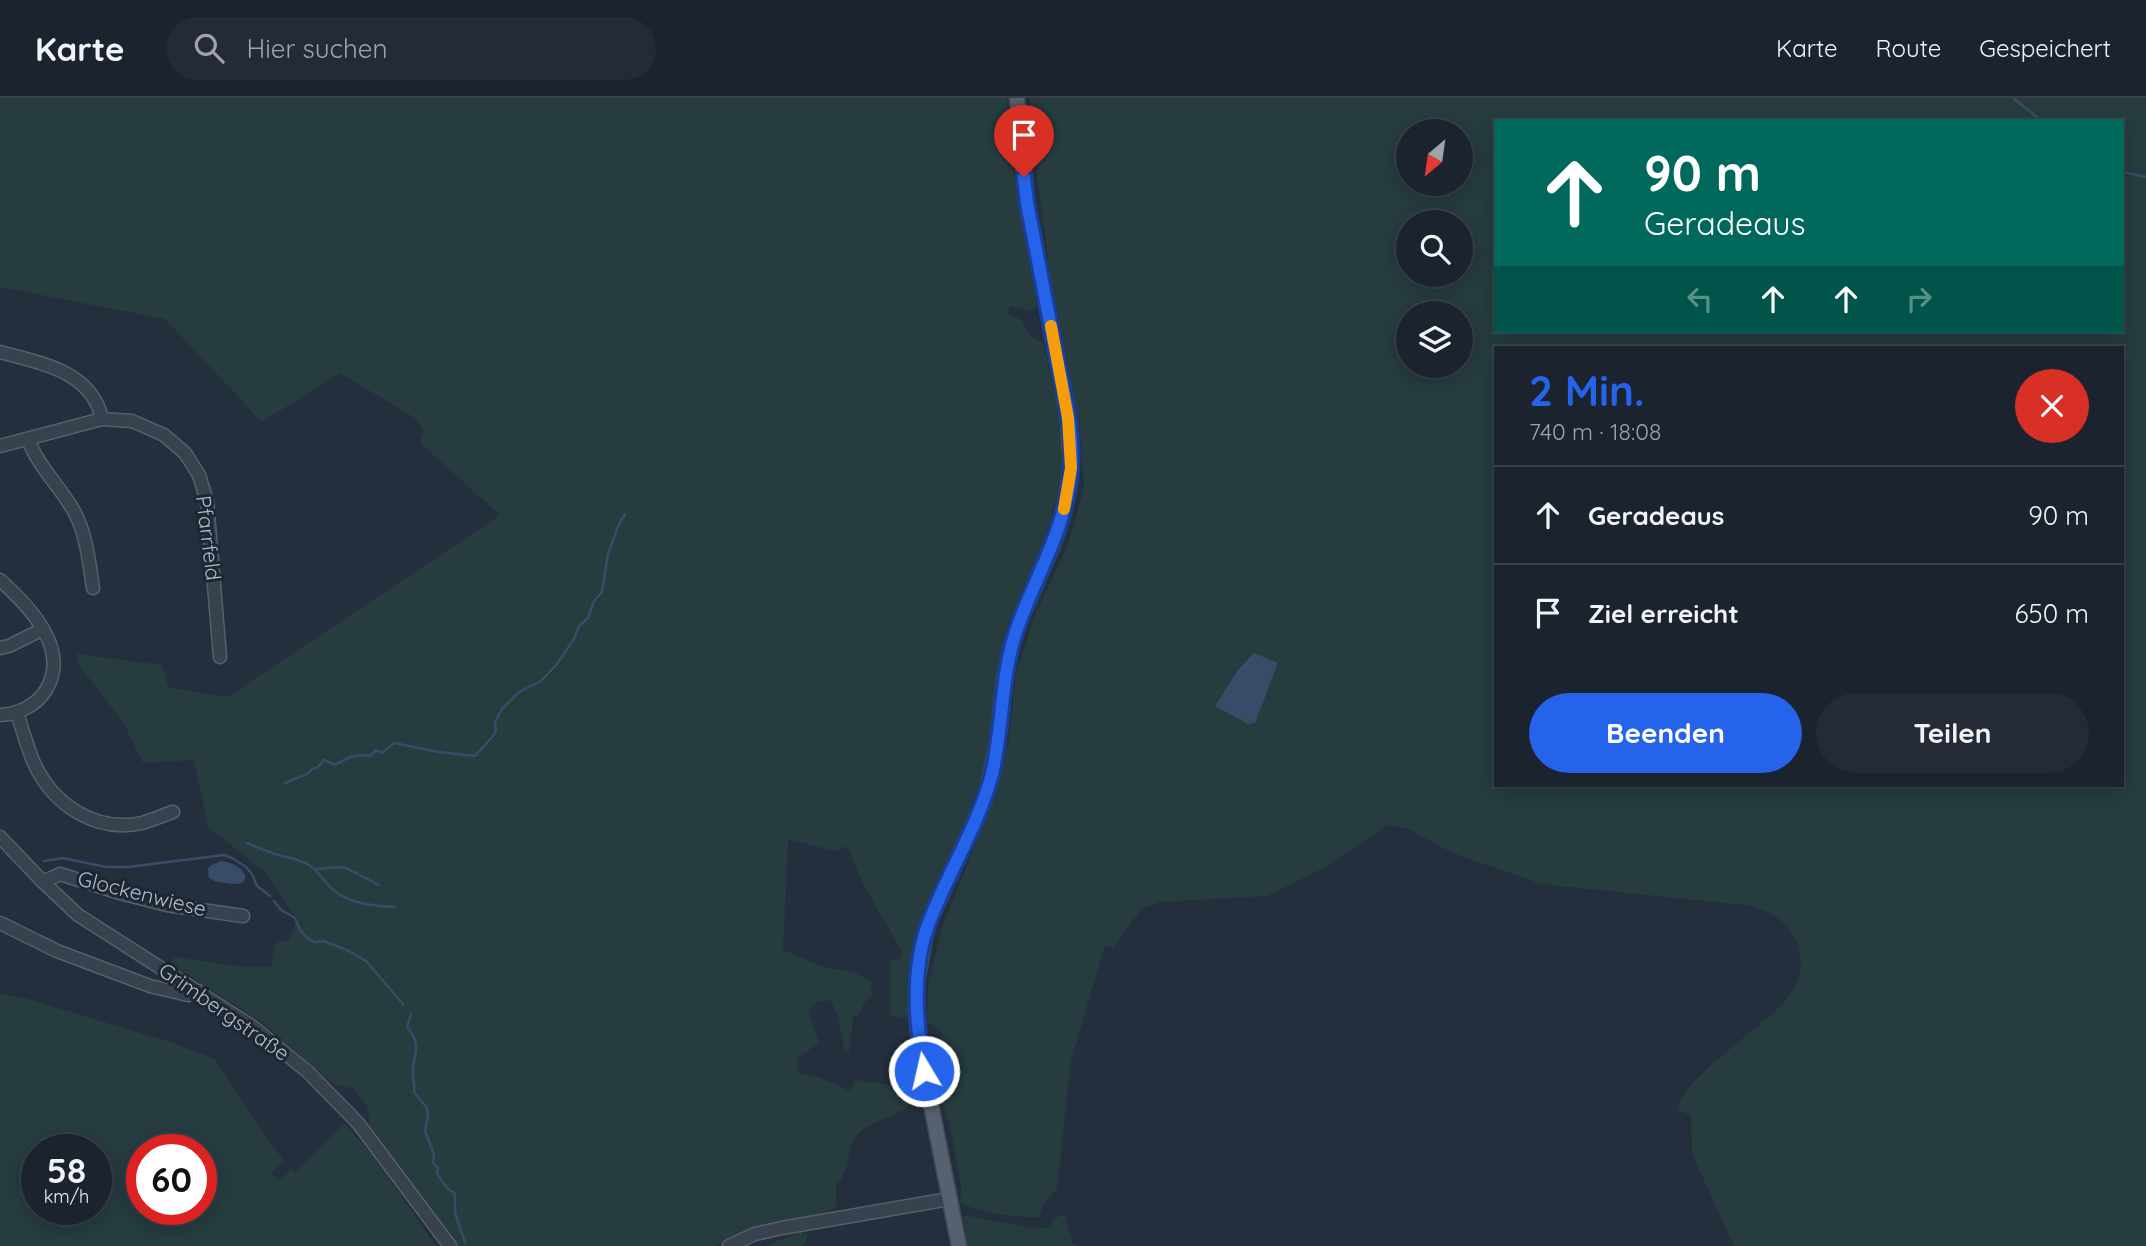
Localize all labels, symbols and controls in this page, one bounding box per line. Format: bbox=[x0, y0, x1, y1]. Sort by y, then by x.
search box bbox=[166, 17, 656, 80]
text: Karte bbox=[35, 28, 124, 69]
icon: search bbox=[190, 29, 228, 67]
text: Hier suchen bbox=[246, 32, 388, 65]
text: Karte bbox=[1776, 33, 1838, 63]
text: Route bbox=[1876, 33, 1941, 63]
text: Gespeichert bbox=[1979, 33, 2111, 63]
pin bbox=[994, 105, 1054, 177]
icon: arrive bbox=[1005, 116, 1043, 154]
north arrow bbox=[1396, 119, 1474, 196]
map controls bbox=[1396, 119, 1473, 378]
text: 90 m bbox=[1644, 142, 1761, 203]
icon: ahead bbox=[1529, 147, 1620, 238]
text: Geradeaus bbox=[1644, 203, 1806, 243]
button: search bbox=[1396, 210, 1473, 287]
icon: left bbox=[1681, 280, 1719, 318]
icon: ahead bbox=[1754, 280, 1792, 318]
icon: ahead bbox=[1827, 280, 1865, 318]
icon: right bbox=[1900, 280, 1938, 318]
button: layers bbox=[1396, 301, 1473, 378]
text: 2 Min. bbox=[1529, 364, 1644, 417]
button: close bbox=[2015, 369, 2089, 443]
text: 740 m · 18:08 bbox=[1529, 417, 1661, 446]
street label: Pfarrfeld bbox=[191, 494, 227, 582]
icon: ahead bbox=[1529, 496, 1567, 534]
text: Geradeaus bbox=[1588, 499, 1724, 532]
text: 90 m bbox=[2028, 499, 2089, 532]
icon: arrive bbox=[1529, 594, 1567, 632]
text: Ziel erreicht bbox=[1588, 597, 1739, 630]
text: 650 m bbox=[2015, 597, 2089, 630]
button: Beenden bbox=[1529, 693, 1802, 773]
button: Teilen bbox=[1816, 693, 2089, 773]
street label: Glockenwiese bbox=[75, 865, 209, 922]
street label: Grimbergstraße bbox=[154, 956, 295, 1066]
position arrow bbox=[887, 1034, 961, 1108]
speed limit sign: 60 bbox=[126, 1134, 217, 1225]
text: 58 bbox=[47, 1148, 86, 1192]
text: km/h bbox=[44, 1185, 89, 1208]

